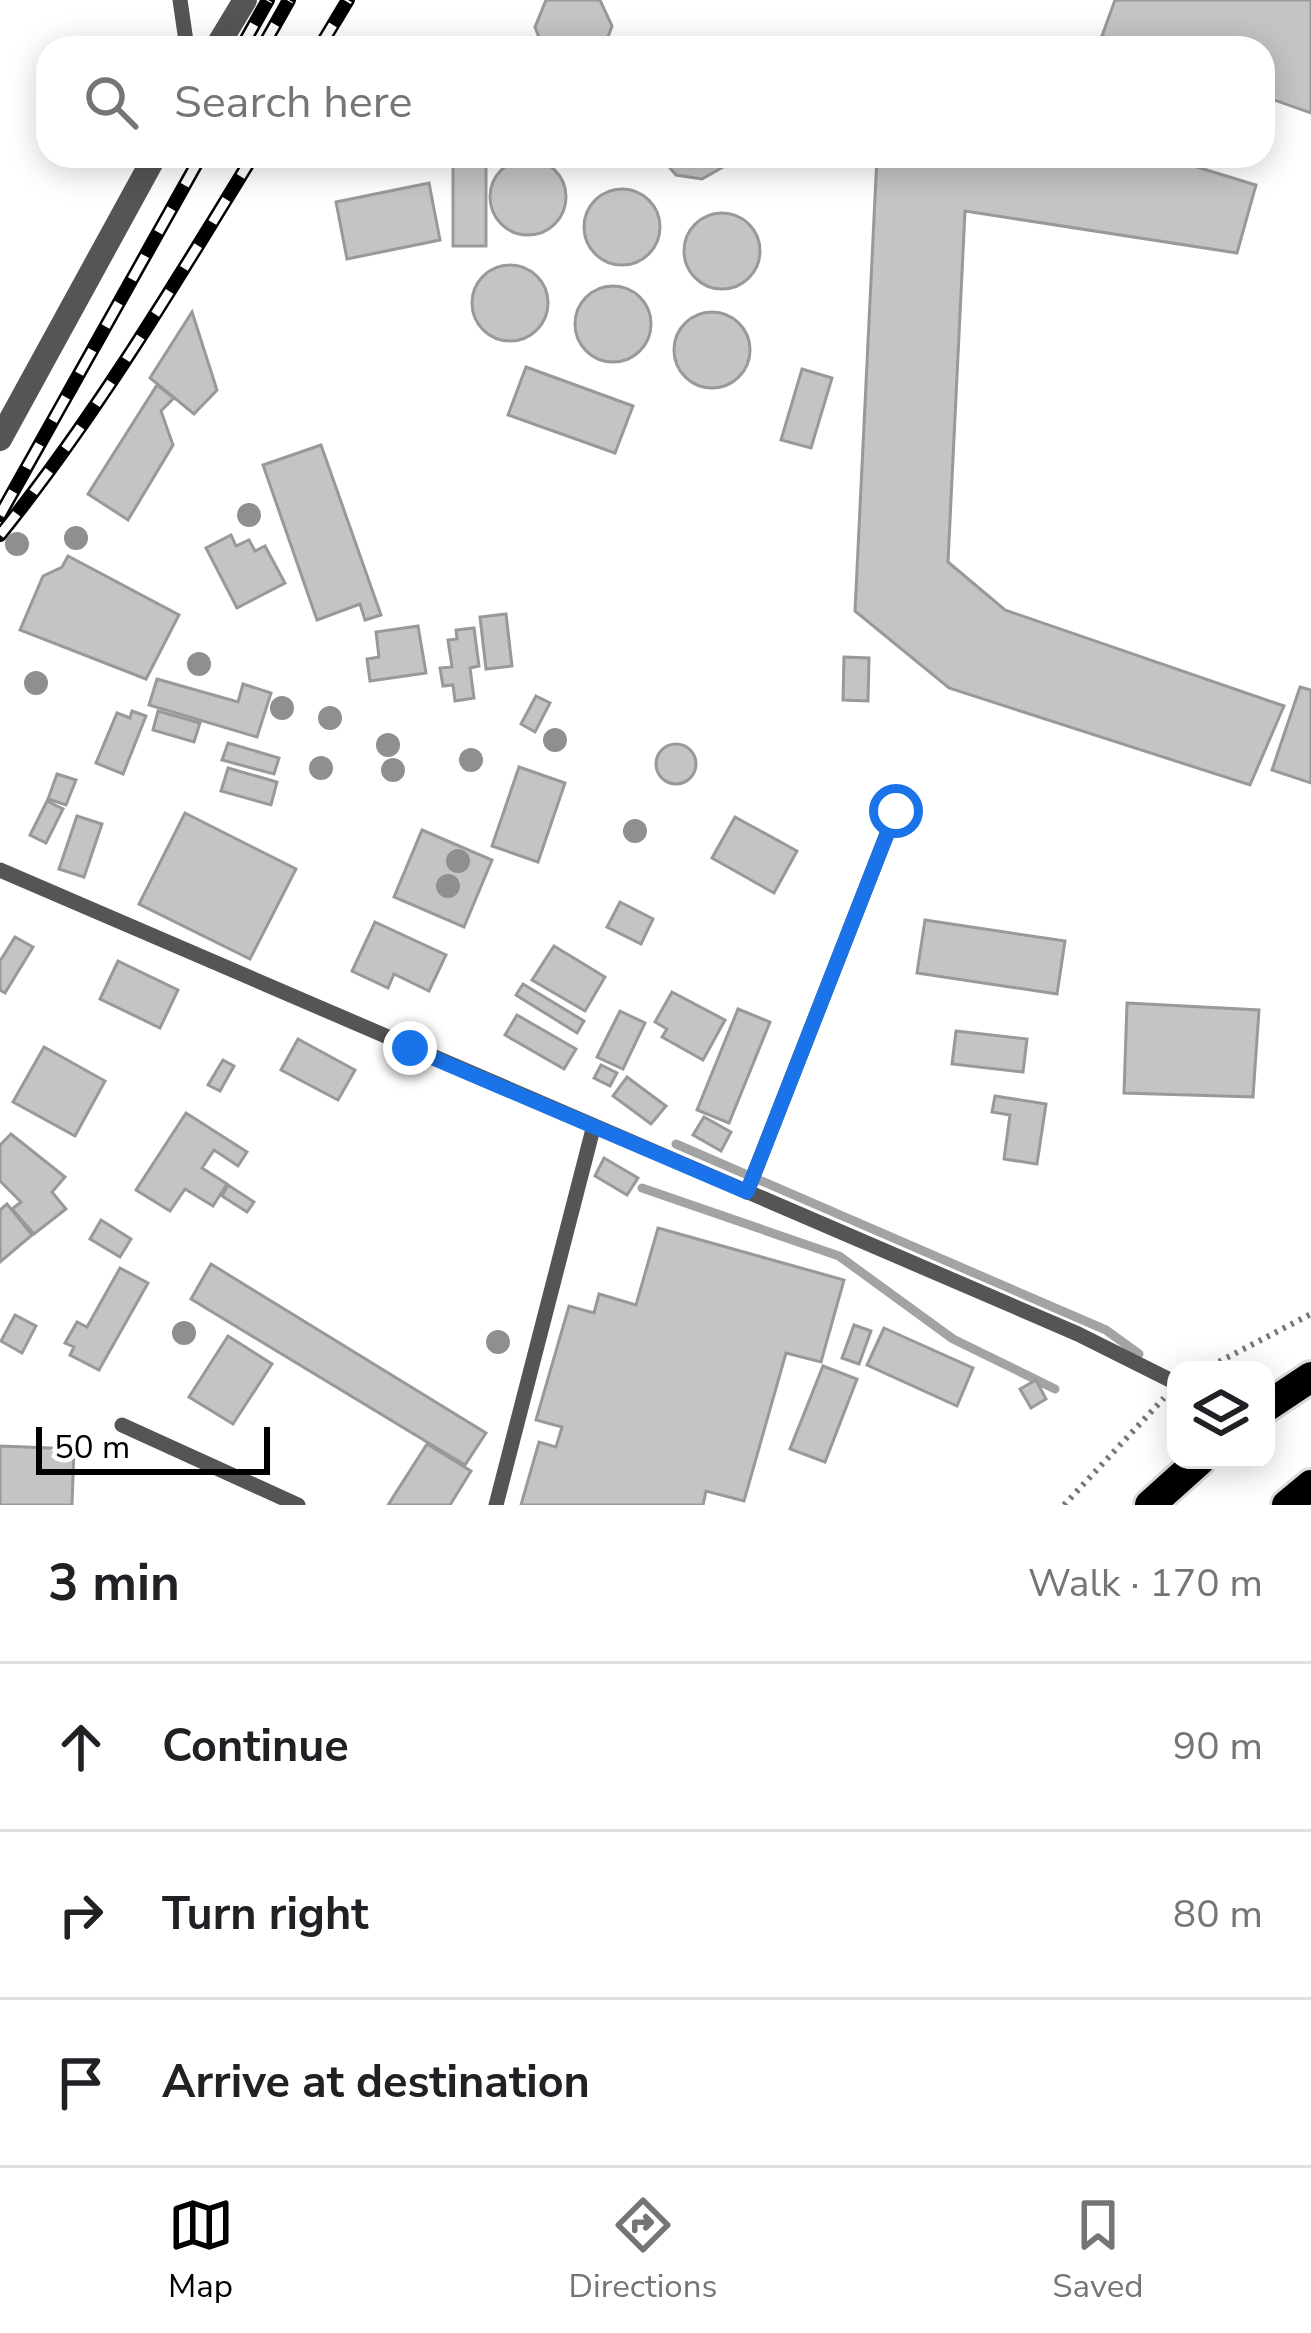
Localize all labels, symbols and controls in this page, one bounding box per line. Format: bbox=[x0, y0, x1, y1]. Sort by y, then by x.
search box bbox=[36, 36, 1275, 168]
icon: search bbox=[78, 69, 144, 135]
text: Search here bbox=[174, 72, 413, 133]
route start bbox=[869, 784, 923, 838]
route end bbox=[383, 1021, 437, 1075]
map controls bbox=[1167, 1361, 1275, 1469]
button: layers bbox=[1167, 1361, 1275, 1469]
scale bar bbox=[36, 1421, 270, 1474]
text: 50 m bbox=[54, 1425, 130, 1470]
text: 3 min bbox=[48, 1548, 180, 1618]
text: Walk · 170 m bbox=[1028, 1557, 1263, 1610]
icon: ahead bbox=[48, 1714, 114, 1780]
text: Continue bbox=[162, 1716, 349, 1777]
text: 90 m bbox=[1173, 1720, 1263, 1773]
icon: right bbox=[48, 1882, 114, 1948]
text: Turn right bbox=[162, 1884, 369, 1945]
text: 80 m bbox=[1173, 1888, 1263, 1941]
icon: arrive bbox=[48, 2050, 114, 2116]
text: Arrive at destination bbox=[162, 2052, 590, 2113]
tab: Map bbox=[168, 2192, 234, 2309]
tab: Directions bbox=[569, 2192, 717, 2309]
tab: Saved bbox=[1052, 2192, 1143, 2309]

